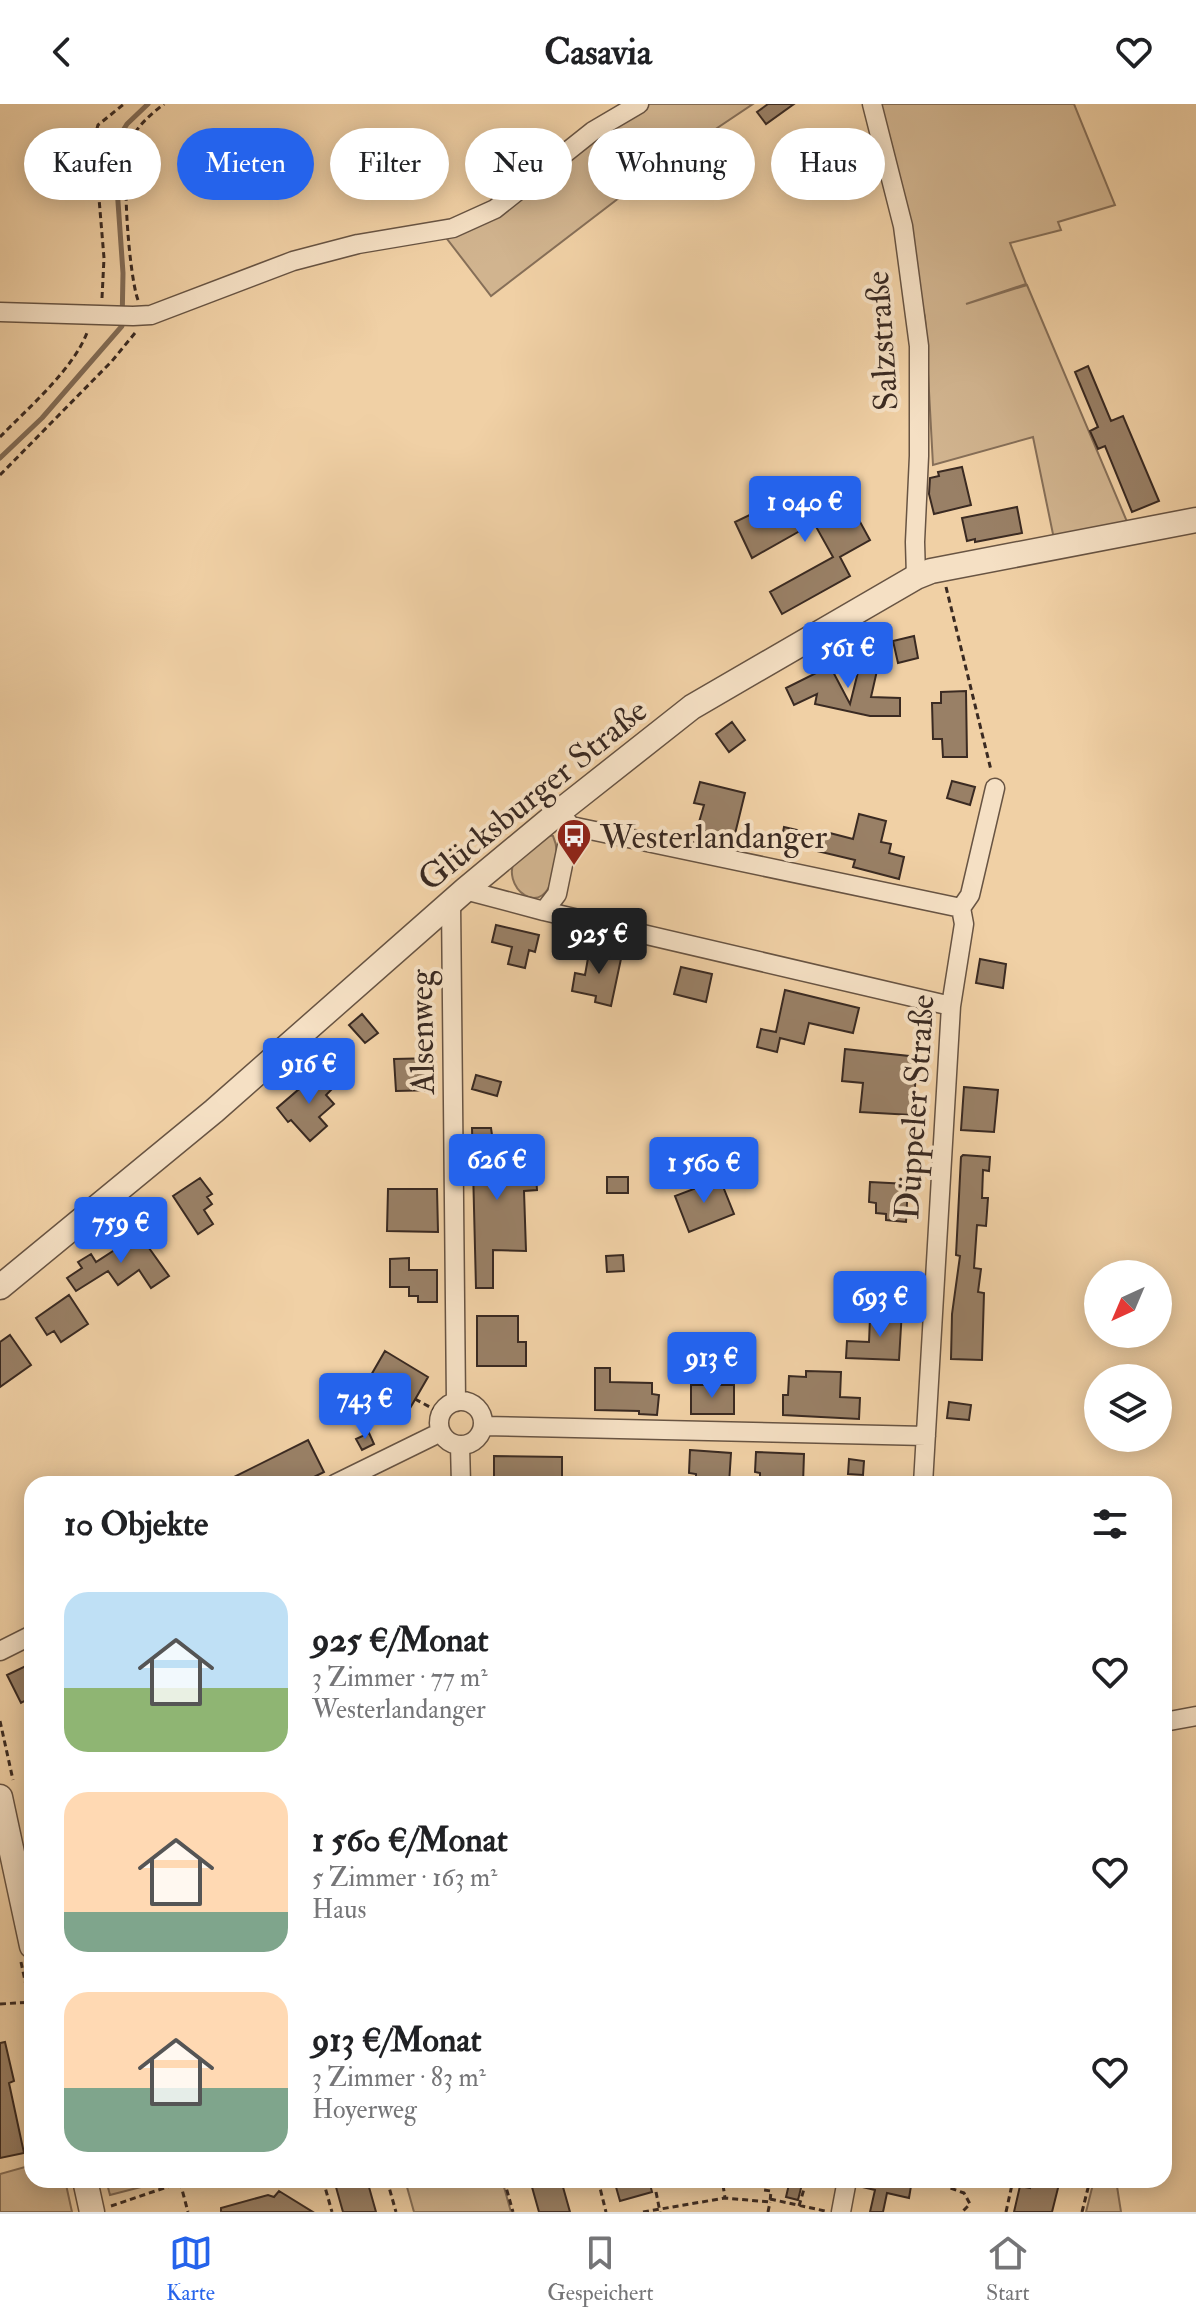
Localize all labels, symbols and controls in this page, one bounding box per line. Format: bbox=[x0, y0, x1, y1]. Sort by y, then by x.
icon: back bbox=[40, 30, 84, 74]
text: Casavia bbox=[544, 30, 652, 75]
icon: heart bbox=[1112, 30, 1156, 74]
chip: Kaufen bbox=[24, 128, 161, 200]
chip: Mieten bbox=[177, 128, 314, 200]
chip: Filter bbox=[330, 128, 449, 200]
chip: Neu bbox=[465, 128, 572, 200]
chip: Wohnung bbox=[588, 128, 755, 200]
chip: Haus bbox=[771, 128, 885, 200]
street label: Salzstraße bbox=[856, 270, 909, 412]
pin: 1 040 € bbox=[731, 476, 879, 544]
text: 1 040 € bbox=[767, 486, 843, 518]
pin: 561 € bbox=[792, 622, 904, 690]
text: 561 € bbox=[821, 632, 875, 664]
street label: Glücksburger Straße bbox=[410, 689, 656, 901]
place label: Westerlandanger bbox=[599, 816, 827, 859]
bus stop icon: Westerlandanger bbox=[555, 817, 593, 867]
pin: 925 € bbox=[543, 908, 655, 976]
text: 925 € bbox=[570, 918, 628, 950]
street label: Alsenweg bbox=[400, 968, 445, 1096]
street label: Düppeler Straße bbox=[886, 993, 945, 1221]
pin: 916 € bbox=[253, 1038, 365, 1106]
text: 916 € bbox=[281, 1048, 337, 1080]
pin: 626 € bbox=[441, 1134, 553, 1202]
pin: 1 560 € bbox=[630, 1137, 778, 1205]
text: 626 € bbox=[467, 1144, 527, 1176]
text: 1 560 € bbox=[667, 1147, 741, 1179]
pin: 759 € bbox=[65, 1197, 177, 1265]
text: 759 € bbox=[92, 1207, 150, 1239]
north arrow bbox=[1084, 1260, 1172, 1348]
map controls bbox=[1084, 1260, 1172, 1452]
pin: 693 € bbox=[824, 1271, 936, 1339]
text: 693 € bbox=[851, 1281, 909, 1313]
pin: 913 € bbox=[656, 1332, 768, 1400]
text: 913 € bbox=[685, 1342, 739, 1374]
button: layers bbox=[1084, 1364, 1172, 1452]
pin: 743 € bbox=[309, 1373, 421, 1441]
text: 743 € bbox=[337, 1383, 393, 1415]
icon: filters bbox=[1088, 1502, 1132, 1546]
text: 10 Objekte bbox=[64, 1503, 208, 1546]
text: 925 €/Monat bbox=[312, 1619, 489, 1662]
icon: home bbox=[128, 1624, 224, 1720]
icon: heart bbox=[1088, 1650, 1132, 1694]
text: 3 Zimmer · 77 m² bbox=[312, 1662, 488, 1694]
text: Westerlandanger bbox=[312, 1694, 486, 1726]
text: 1 560 €/Monat bbox=[312, 1819, 508, 1862]
icon: home bbox=[128, 1824, 224, 1920]
icon: heart bbox=[1088, 1850, 1132, 1894]
text: 5 Zimmer · 163 m² bbox=[312, 1862, 497, 1894]
text: Haus bbox=[312, 1894, 366, 1926]
text: 913 €/Monat bbox=[312, 2019, 482, 2062]
icon: home bbox=[128, 2024, 224, 2120]
icon: heart bbox=[1088, 2050, 1132, 2094]
text: 3 Zimmer · 83 m² bbox=[312, 2062, 486, 2094]
text: Hoyerweg bbox=[312, 2094, 417, 2126]
tab: Karte bbox=[166, 2231, 215, 2307]
tab: Gespeichert bbox=[547, 2231, 654, 2307]
tab: Start bbox=[986, 2231, 1030, 2307]

